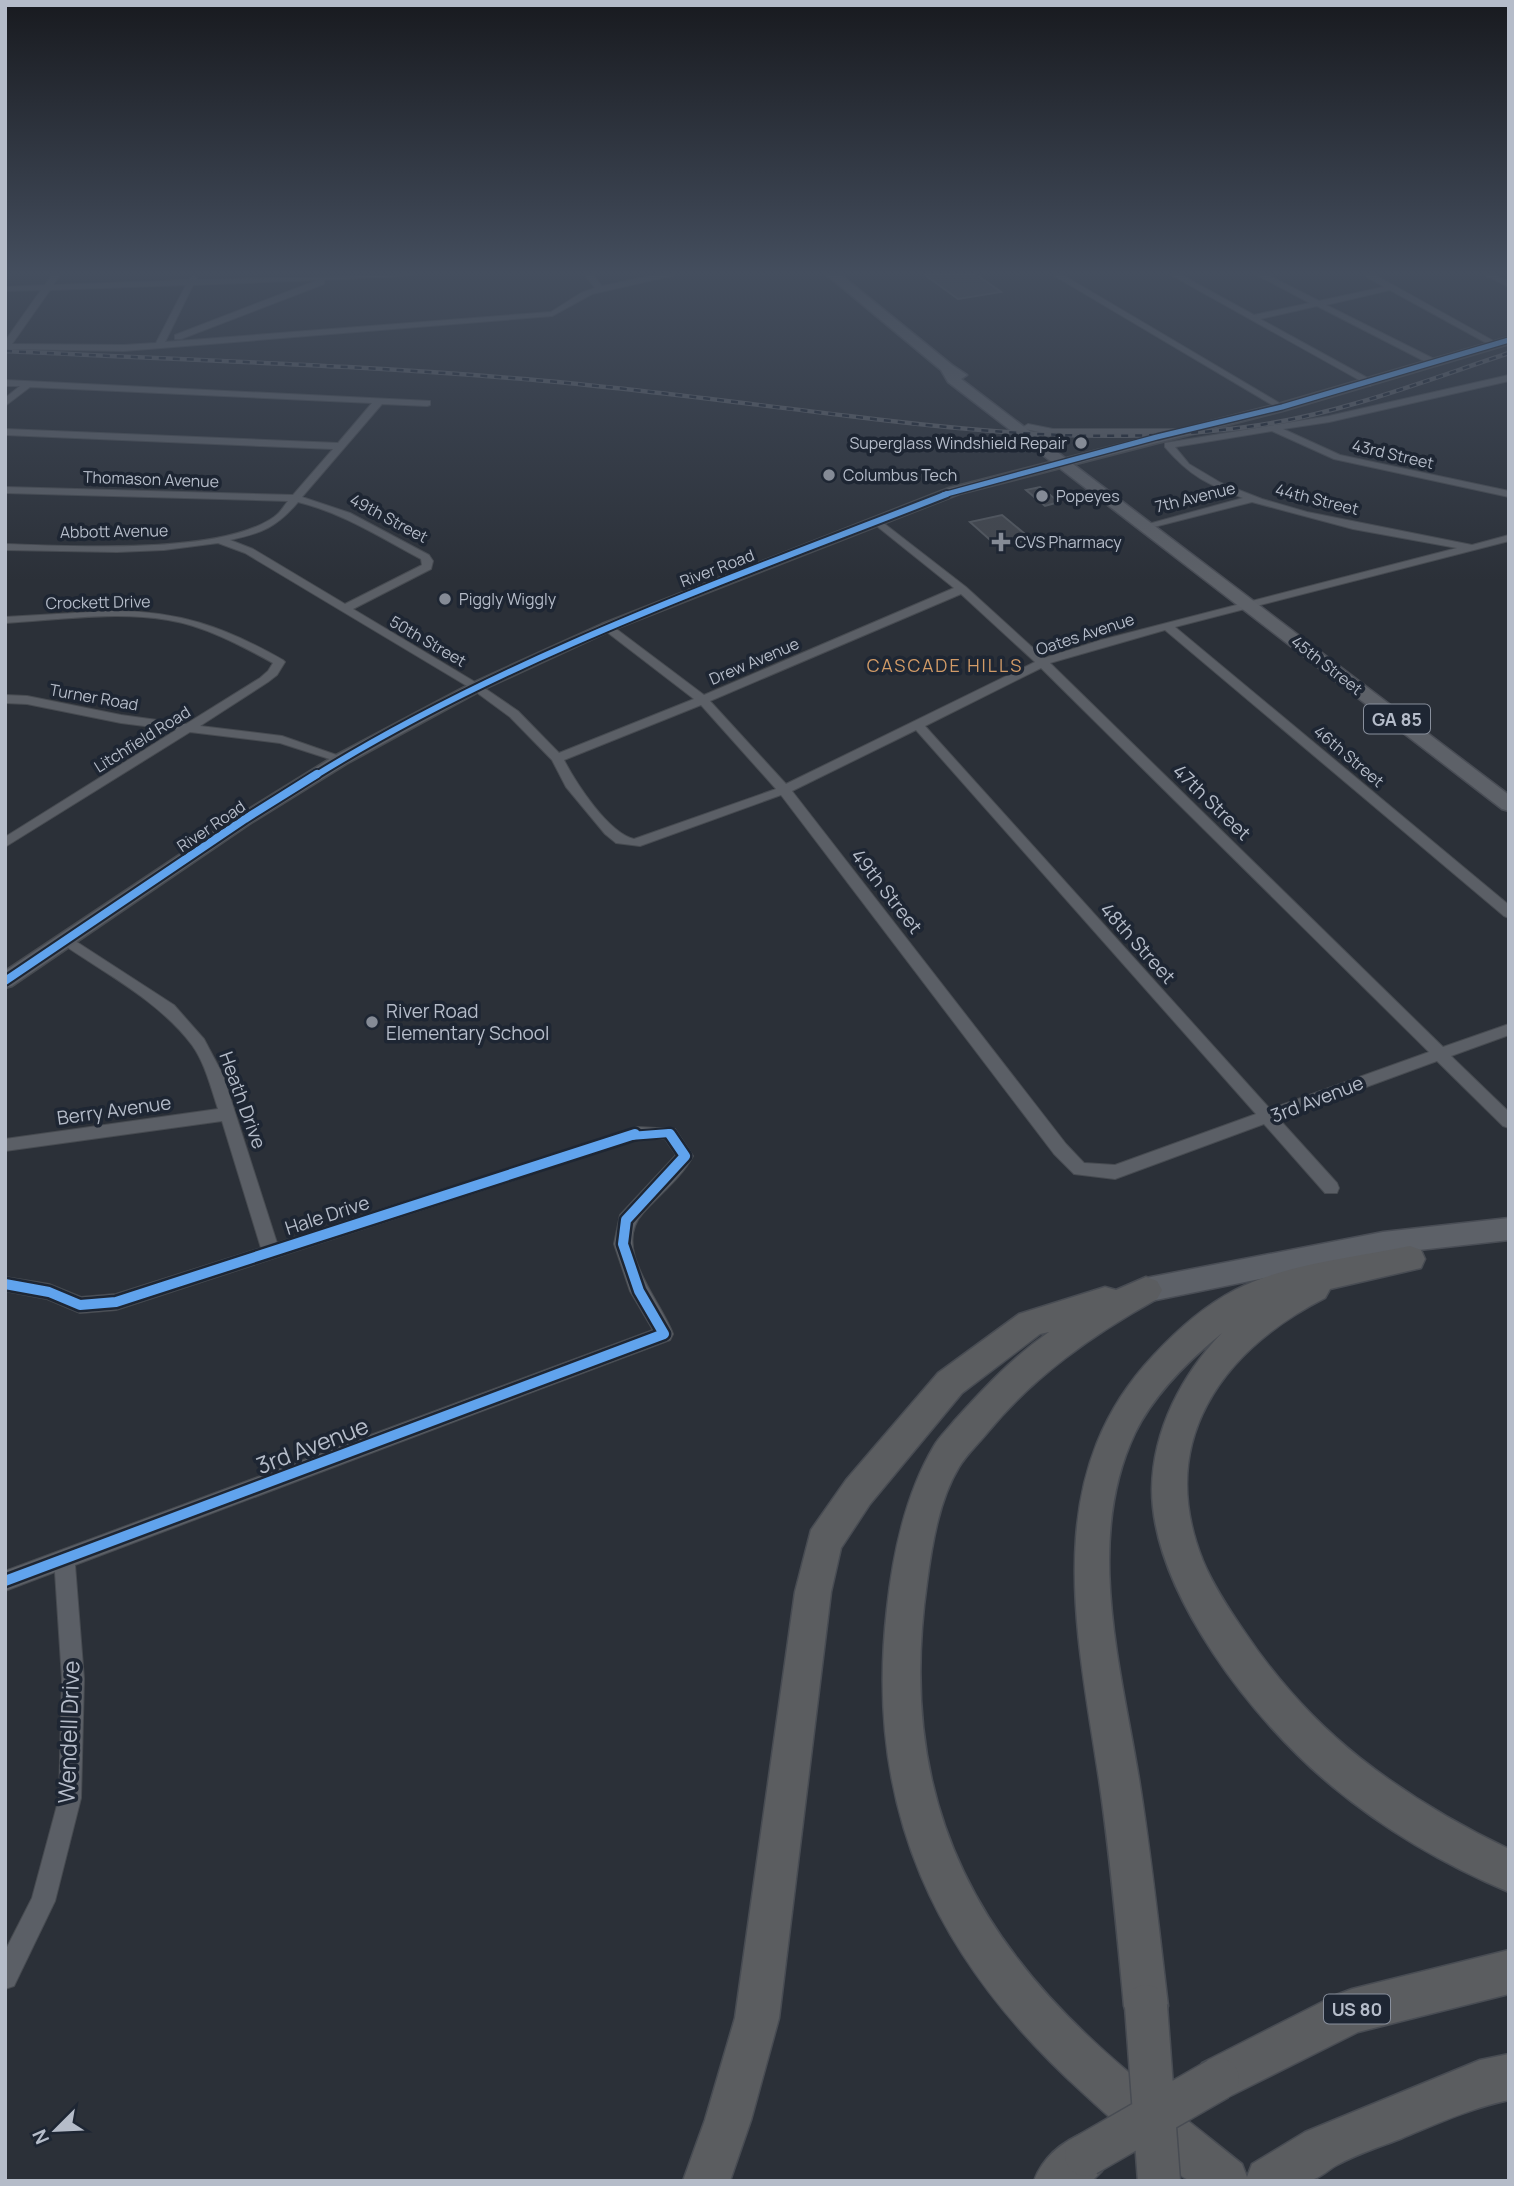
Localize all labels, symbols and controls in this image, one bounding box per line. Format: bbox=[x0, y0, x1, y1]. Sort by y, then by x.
place label: Superglass Windshield Repair bbox=[849, 432, 1067, 454]
street label: 43rd Street bbox=[1350, 434, 1436, 474]
marker: Superglass Windshield Repair bbox=[1073, 435, 1089, 451]
place label: Columbus Tech bbox=[843, 464, 957, 486]
street label: Thomason Avenue bbox=[83, 466, 219, 492]
marker: Columbus Tech bbox=[821, 467, 837, 483]
street label: 7th Avenue bbox=[1153, 476, 1237, 518]
street label: 44th Street bbox=[1273, 478, 1361, 520]
place label: Popeyes bbox=[1056, 485, 1120, 507]
street label: 49th Street bbox=[346, 488, 432, 548]
marker: Popeyes bbox=[1034, 488, 1050, 504]
street label: Abbott Avenue bbox=[60, 519, 168, 543]
place label: CVS Pharmacy bbox=[1015, 531, 1122, 553]
marker: CVS Pharmacy bbox=[993, 534, 1009, 550]
street label: River Road bbox=[677, 544, 757, 592]
place label: Piggly Wiggly bbox=[459, 588, 557, 610]
street label: Crockett Drive bbox=[45, 590, 151, 614]
marker: Piggly Wiggly bbox=[437, 591, 453, 607]
street label: Oates Avenue bbox=[1033, 608, 1137, 660]
street label: 50th Street bbox=[386, 610, 470, 672]
street label: 45th Street bbox=[1287, 630, 1367, 700]
street label: Drew Avenue bbox=[706, 632, 802, 690]
district label: CASCADE HILLS bbox=[867, 653, 1023, 677]
street label: Turner Road bbox=[48, 678, 140, 716]
street label: Litchfield Road bbox=[90, 701, 194, 777]
road number: GA 85 bbox=[1364, 704, 1430, 734]
street label: 46th Street bbox=[1309, 720, 1389, 792]
street label: 47th Street bbox=[1167, 758, 1257, 846]
street label: River Road bbox=[173, 795, 249, 857]
street label: 49th Street bbox=[846, 843, 928, 939]
street label: 48th Street bbox=[1095, 897, 1181, 989]
place label: River Road Elementary School bbox=[386, 998, 549, 1046]
marker: River Road Elementary School bbox=[364, 1014, 380, 1030]
street label: Heath Drive bbox=[213, 1048, 273, 1152]
street label: 3rd Avenue bbox=[1267, 1069, 1367, 1129]
street label: Berry Avenue bbox=[55, 1089, 173, 1131]
street label: Hale Drive bbox=[281, 1189, 373, 1241]
street label: 3rd Avenue bbox=[251, 1409, 373, 1481]
street label: Wendell Drive bbox=[50, 1660, 86, 1804]
road number: US 80 bbox=[1324, 1994, 1390, 2024]
north arrow bbox=[21, 2095, 91, 2165]
text: N bbox=[26, 2125, 55, 2148]

